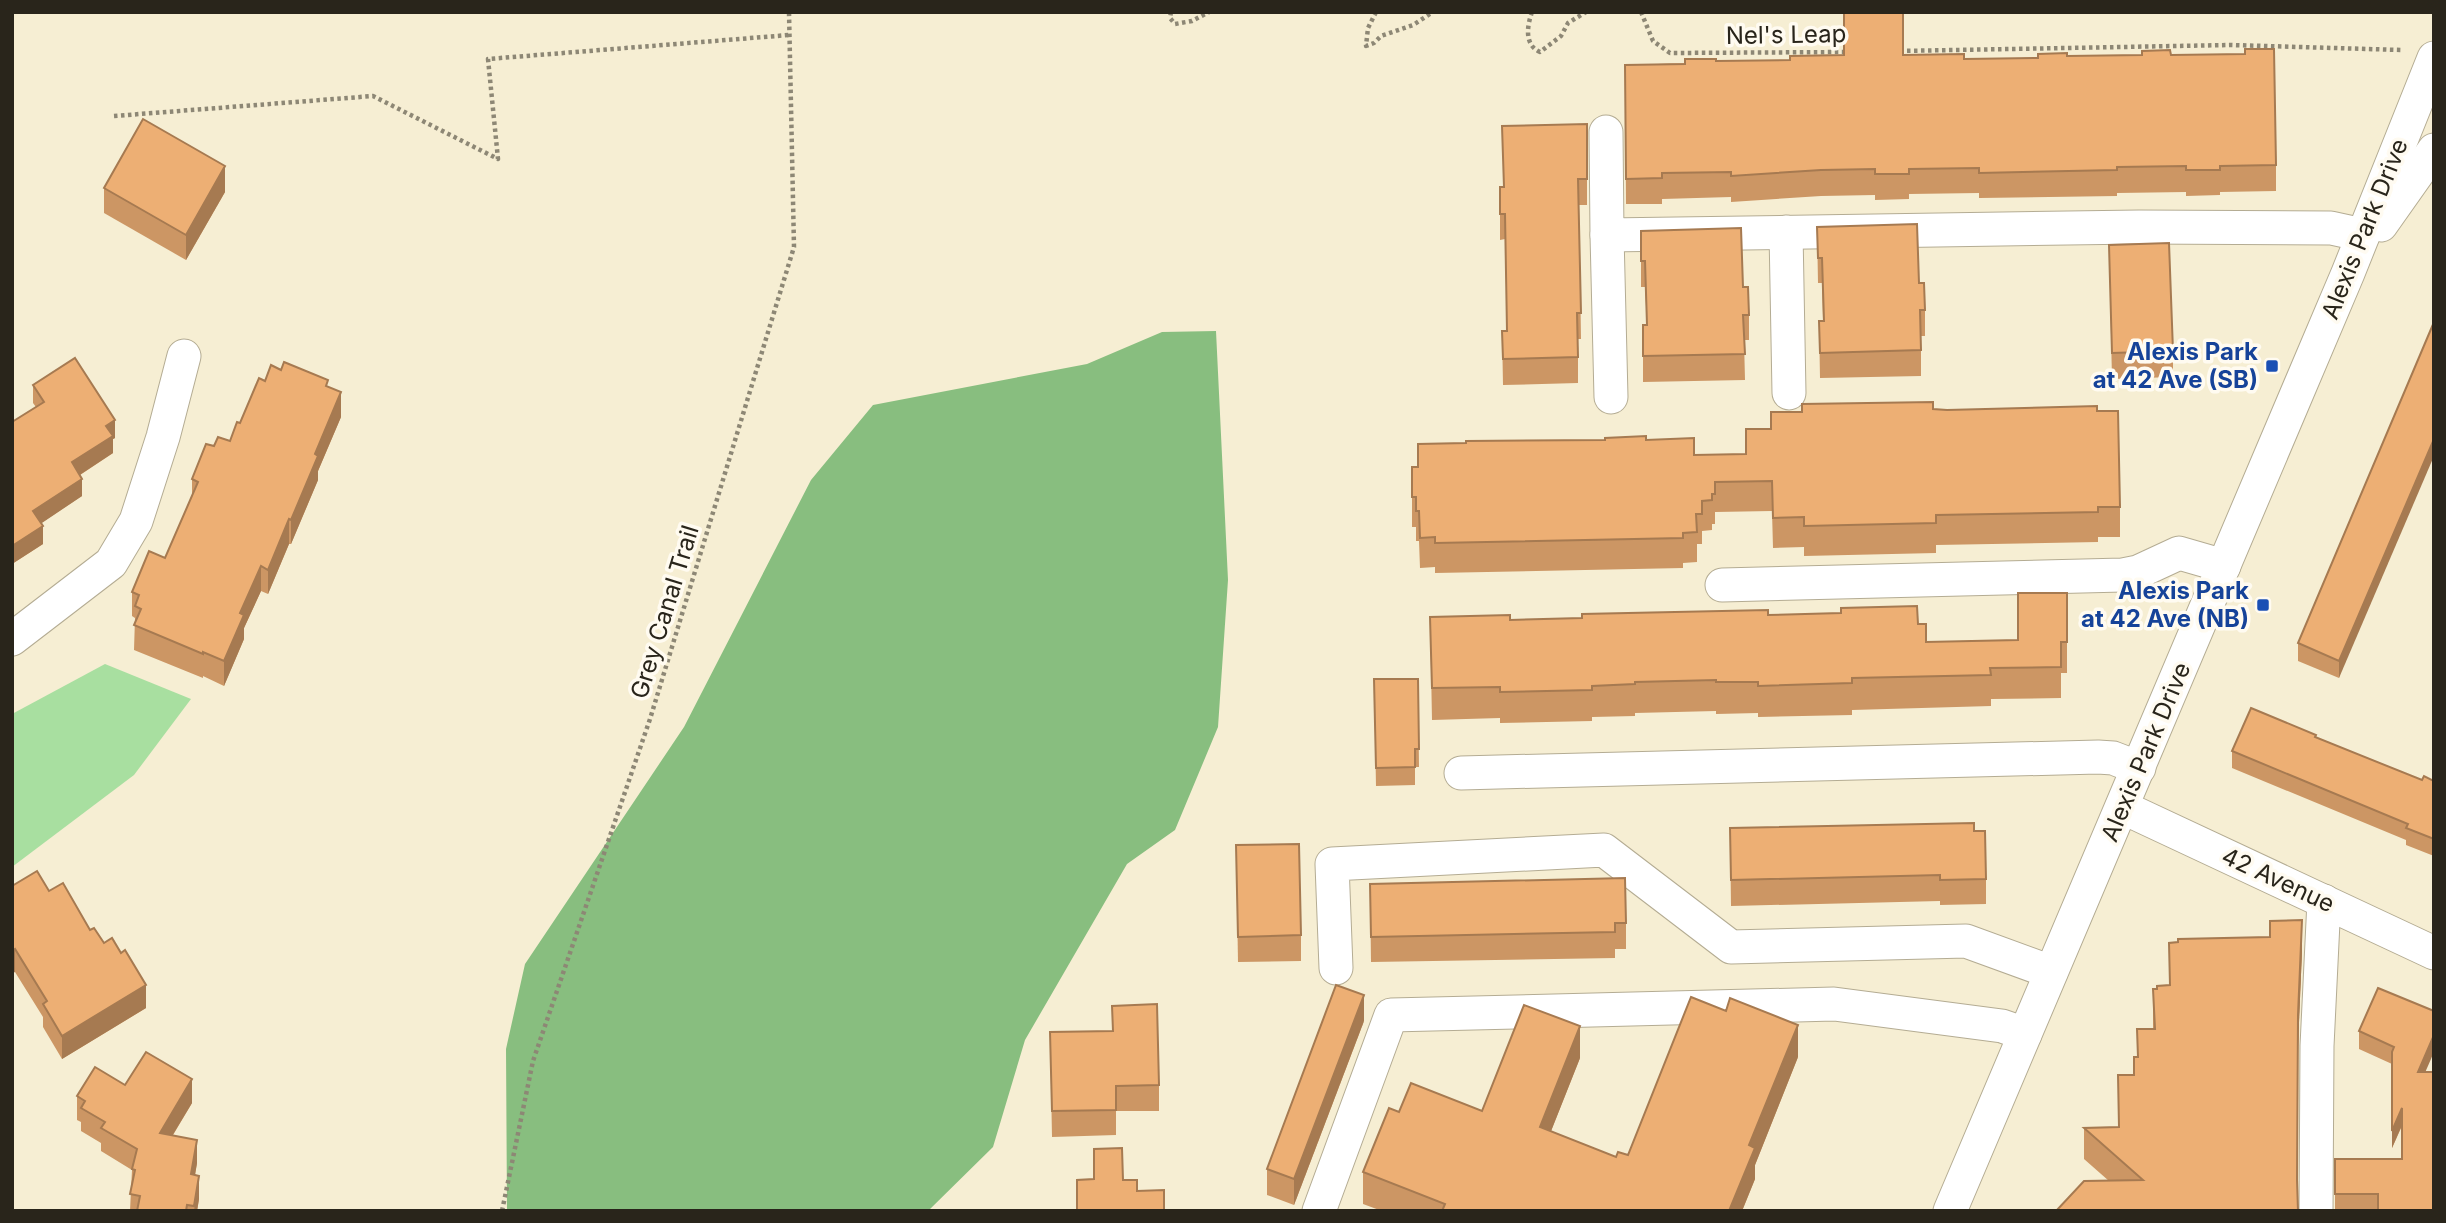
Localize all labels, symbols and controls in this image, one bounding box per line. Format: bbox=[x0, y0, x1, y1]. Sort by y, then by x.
street label: Nel's Leap bbox=[1726, 19, 1846, 50]
street label: Alexis Park Drive bbox=[2315, 134, 2414, 323]
place label: Alexis Park at 42 Ave (SB) bbox=[2093, 337, 2258, 394]
marker: Alexis Park at 42 Ave (SB) bbox=[2264, 358, 2280, 374]
street label: Grey Canal Trail bbox=[624, 522, 705, 702]
place label: Alexis Park at 42 Ave (NB) bbox=[2081, 576, 2249, 633]
marker: Alexis Park at 42 Ave (NB) bbox=[2255, 597, 2271, 613]
street label: Alexis Park Drive bbox=[2095, 658, 2196, 846]
street label: 42 Avenue bbox=[2217, 841, 2339, 918]

